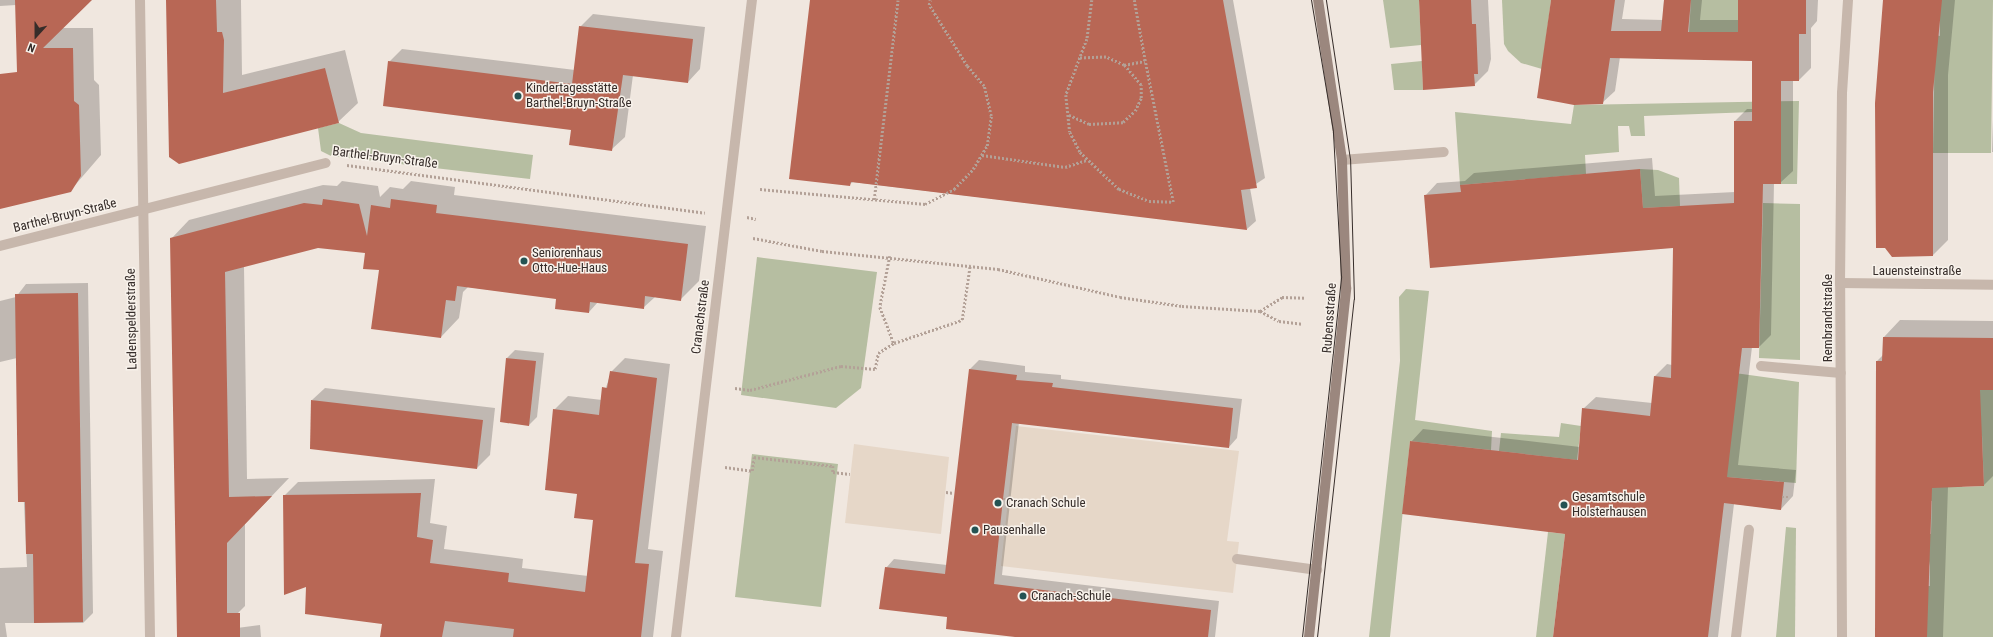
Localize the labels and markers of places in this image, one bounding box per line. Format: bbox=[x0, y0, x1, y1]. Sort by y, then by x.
place label: Kindertagesstätte Barthel-Bruyn-Straße bbox=[526, 81, 632, 112]
marker: Kindertagesstätte Barthel-Bruyn-Straße bbox=[513, 91, 523, 101]
place label: Seniorenhaus Otto-Hue-Haus bbox=[532, 246, 607, 277]
marker: Seniorenhaus Otto-Hue-Haus bbox=[519, 256, 529, 266]
place label: Gesamtschule Holsterhausen bbox=[1572, 490, 1647, 521]
place label: Cranach Schule bbox=[1006, 495, 1085, 511]
marker: Cranach Schule bbox=[993, 498, 1003, 508]
marker: Gesamtschule Holsterhausen bbox=[1559, 500, 1569, 510]
place label: Pausenhalle bbox=[983, 522, 1046, 538]
marker: Pausenhalle bbox=[970, 525, 980, 535]
place label: Cranach-Schule bbox=[1031, 588, 1111, 604]
marker: Cranach-Schule bbox=[1018, 591, 1028, 601]

